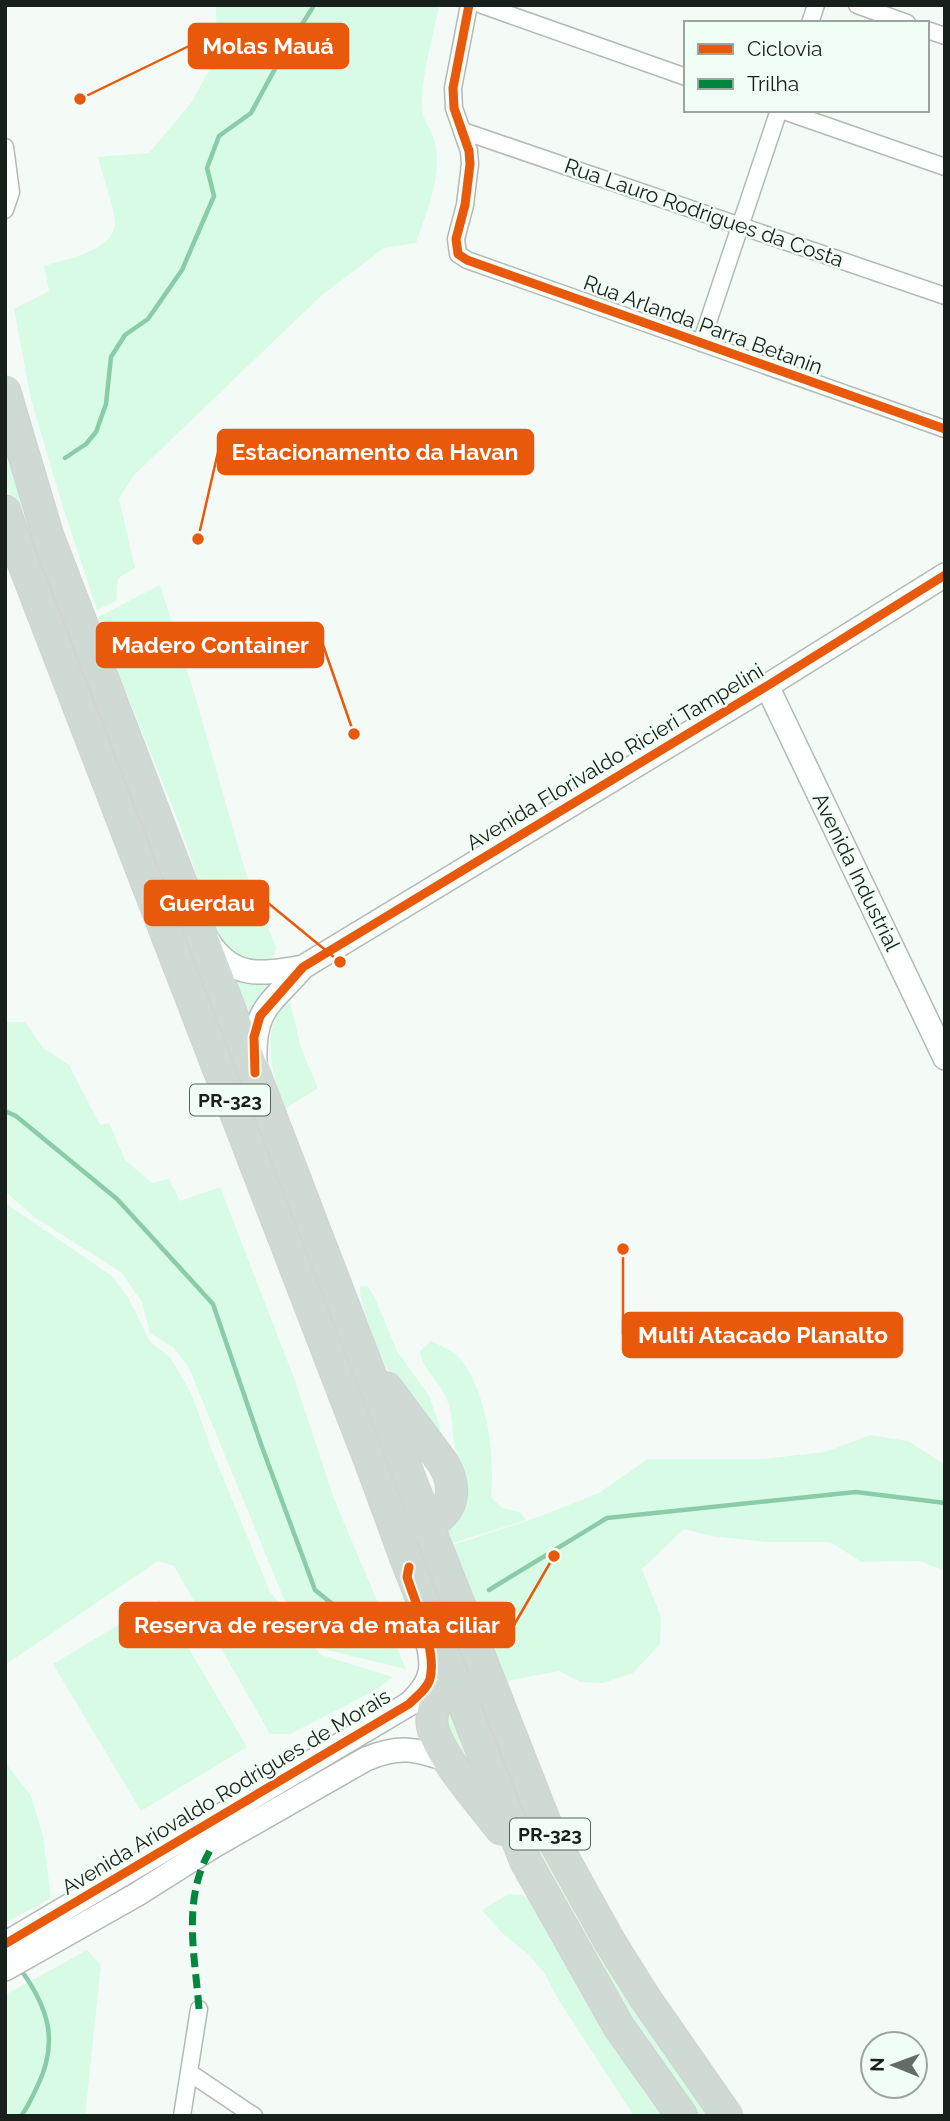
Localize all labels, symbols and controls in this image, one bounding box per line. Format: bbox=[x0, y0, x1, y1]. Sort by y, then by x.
legend bbox=[684, 21, 929, 112]
callout: Molas Mauá bbox=[189, 24, 348, 68]
text: Molas Mauá bbox=[202, 32, 334, 59]
text: Ciclovia bbox=[747, 36, 823, 61]
text: Trilha bbox=[747, 71, 799, 96]
street label: Rua Lauro Rodrigues da Costa bbox=[561, 153, 847, 272]
street label: Rua Arlanda Parra Betanin bbox=[580, 270, 826, 379]
callout: Estacionamento da Havan bbox=[218, 430, 533, 474]
text: Estacionamento da Havan bbox=[232, 438, 518, 465]
callout: Madero Container bbox=[97, 623, 323, 667]
text: Madero Container bbox=[111, 631, 309, 658]
street label: Avenida Florivaldo Ricieri Tampelini bbox=[462, 658, 768, 855]
street label: Avenida Industrial bbox=[807, 789, 906, 955]
callout: Guerdau bbox=[145, 881, 268, 925]
text: Guerdau bbox=[159, 889, 255, 916]
road number: PR-323 bbox=[190, 1084, 270, 1116]
callout: Multi Atacado Planalto bbox=[623, 1313, 902, 1357]
text: Multi Atacado Planalto bbox=[638, 1321, 888, 1348]
callout: Reserva de reserva de mata ciliar bbox=[120, 1603, 514, 1647]
text: Reserva de reserva de mata ciliar bbox=[134, 1611, 500, 1638]
street label: Avenida Ariovaldo Rodrigues de Morais bbox=[57, 1683, 395, 1900]
road number: PR-323 bbox=[510, 1818, 590, 1850]
north arrow bbox=[859, 2030, 929, 2100]
text: N bbox=[866, 2057, 888, 2072]

